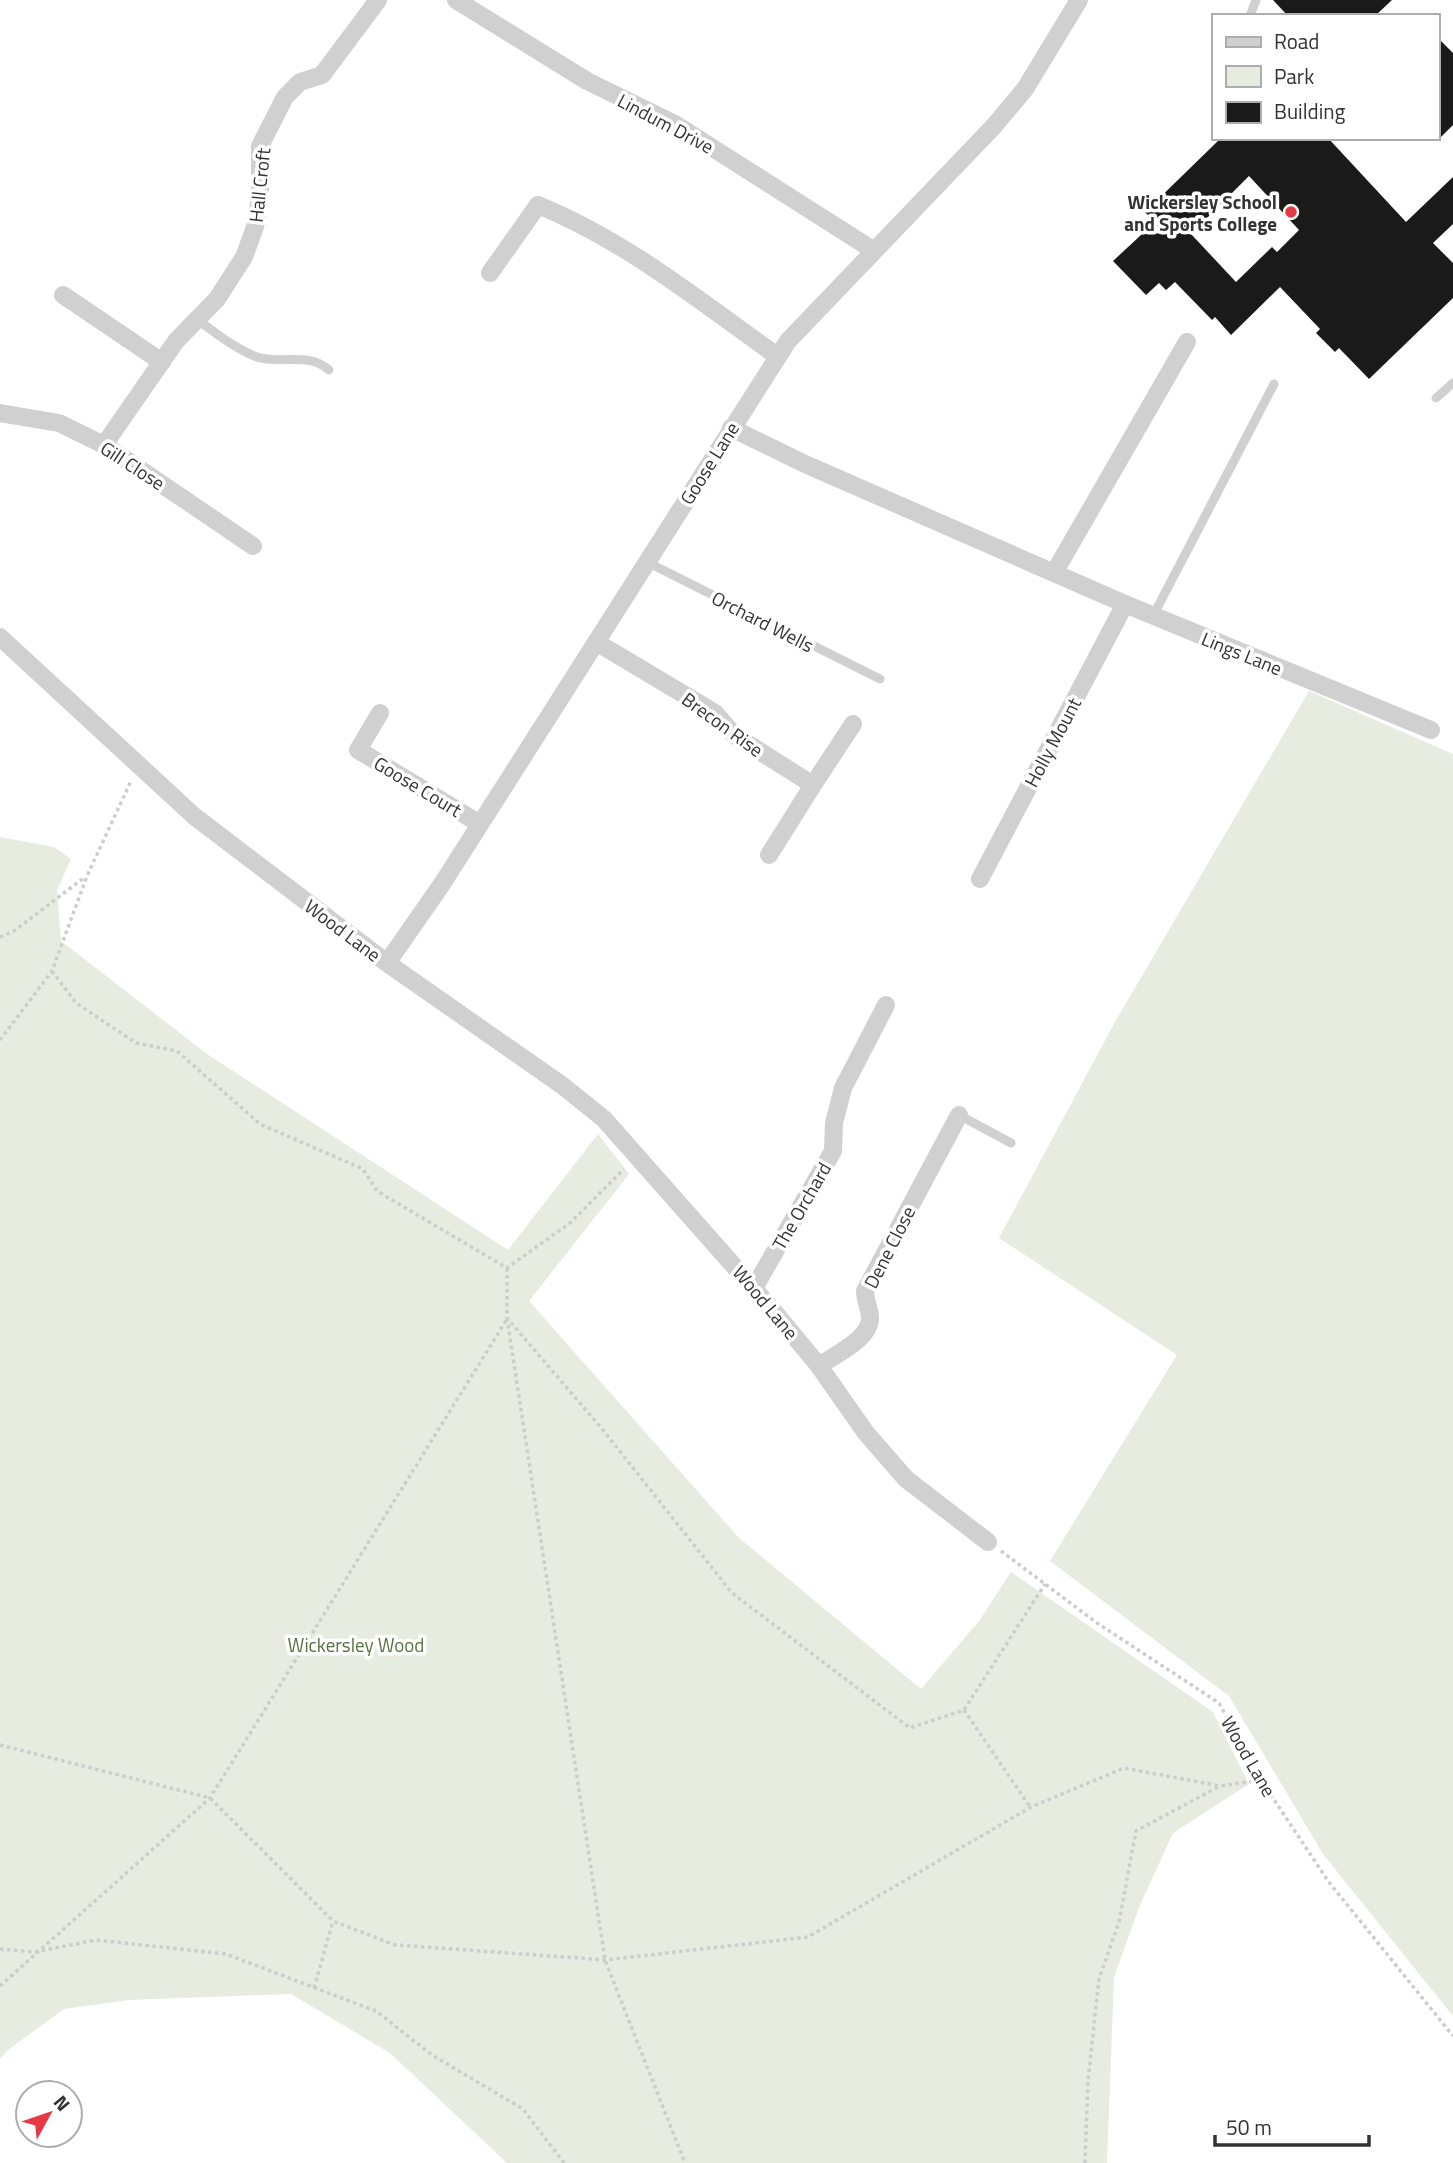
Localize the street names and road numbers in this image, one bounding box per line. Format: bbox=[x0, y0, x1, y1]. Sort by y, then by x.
street label: Lindum Drive bbox=[613, 85, 719, 161]
street label: Hall Croft bbox=[241, 146, 277, 224]
street label: Goose Lane bbox=[672, 416, 746, 510]
street label: Gill Close bbox=[95, 433, 171, 497]
street label: Orchard Wells bbox=[707, 583, 819, 659]
street label: Lings Lane bbox=[1197, 624, 1287, 682]
street label: Brecon Rise bbox=[676, 684, 770, 764]
street label: Holly Mount bbox=[1016, 692, 1088, 792]
street label: Goose Court bbox=[369, 748, 468, 824]
street label: Wood Lane bbox=[299, 892, 387, 968]
street label: The Orchard bbox=[764, 1157, 838, 1255]
street label: Dene Close bbox=[856, 1201, 922, 1293]
street label: Wood Lane bbox=[726, 1259, 806, 1345]
street label: Wood Lane bbox=[1214, 1710, 1284, 1802]

